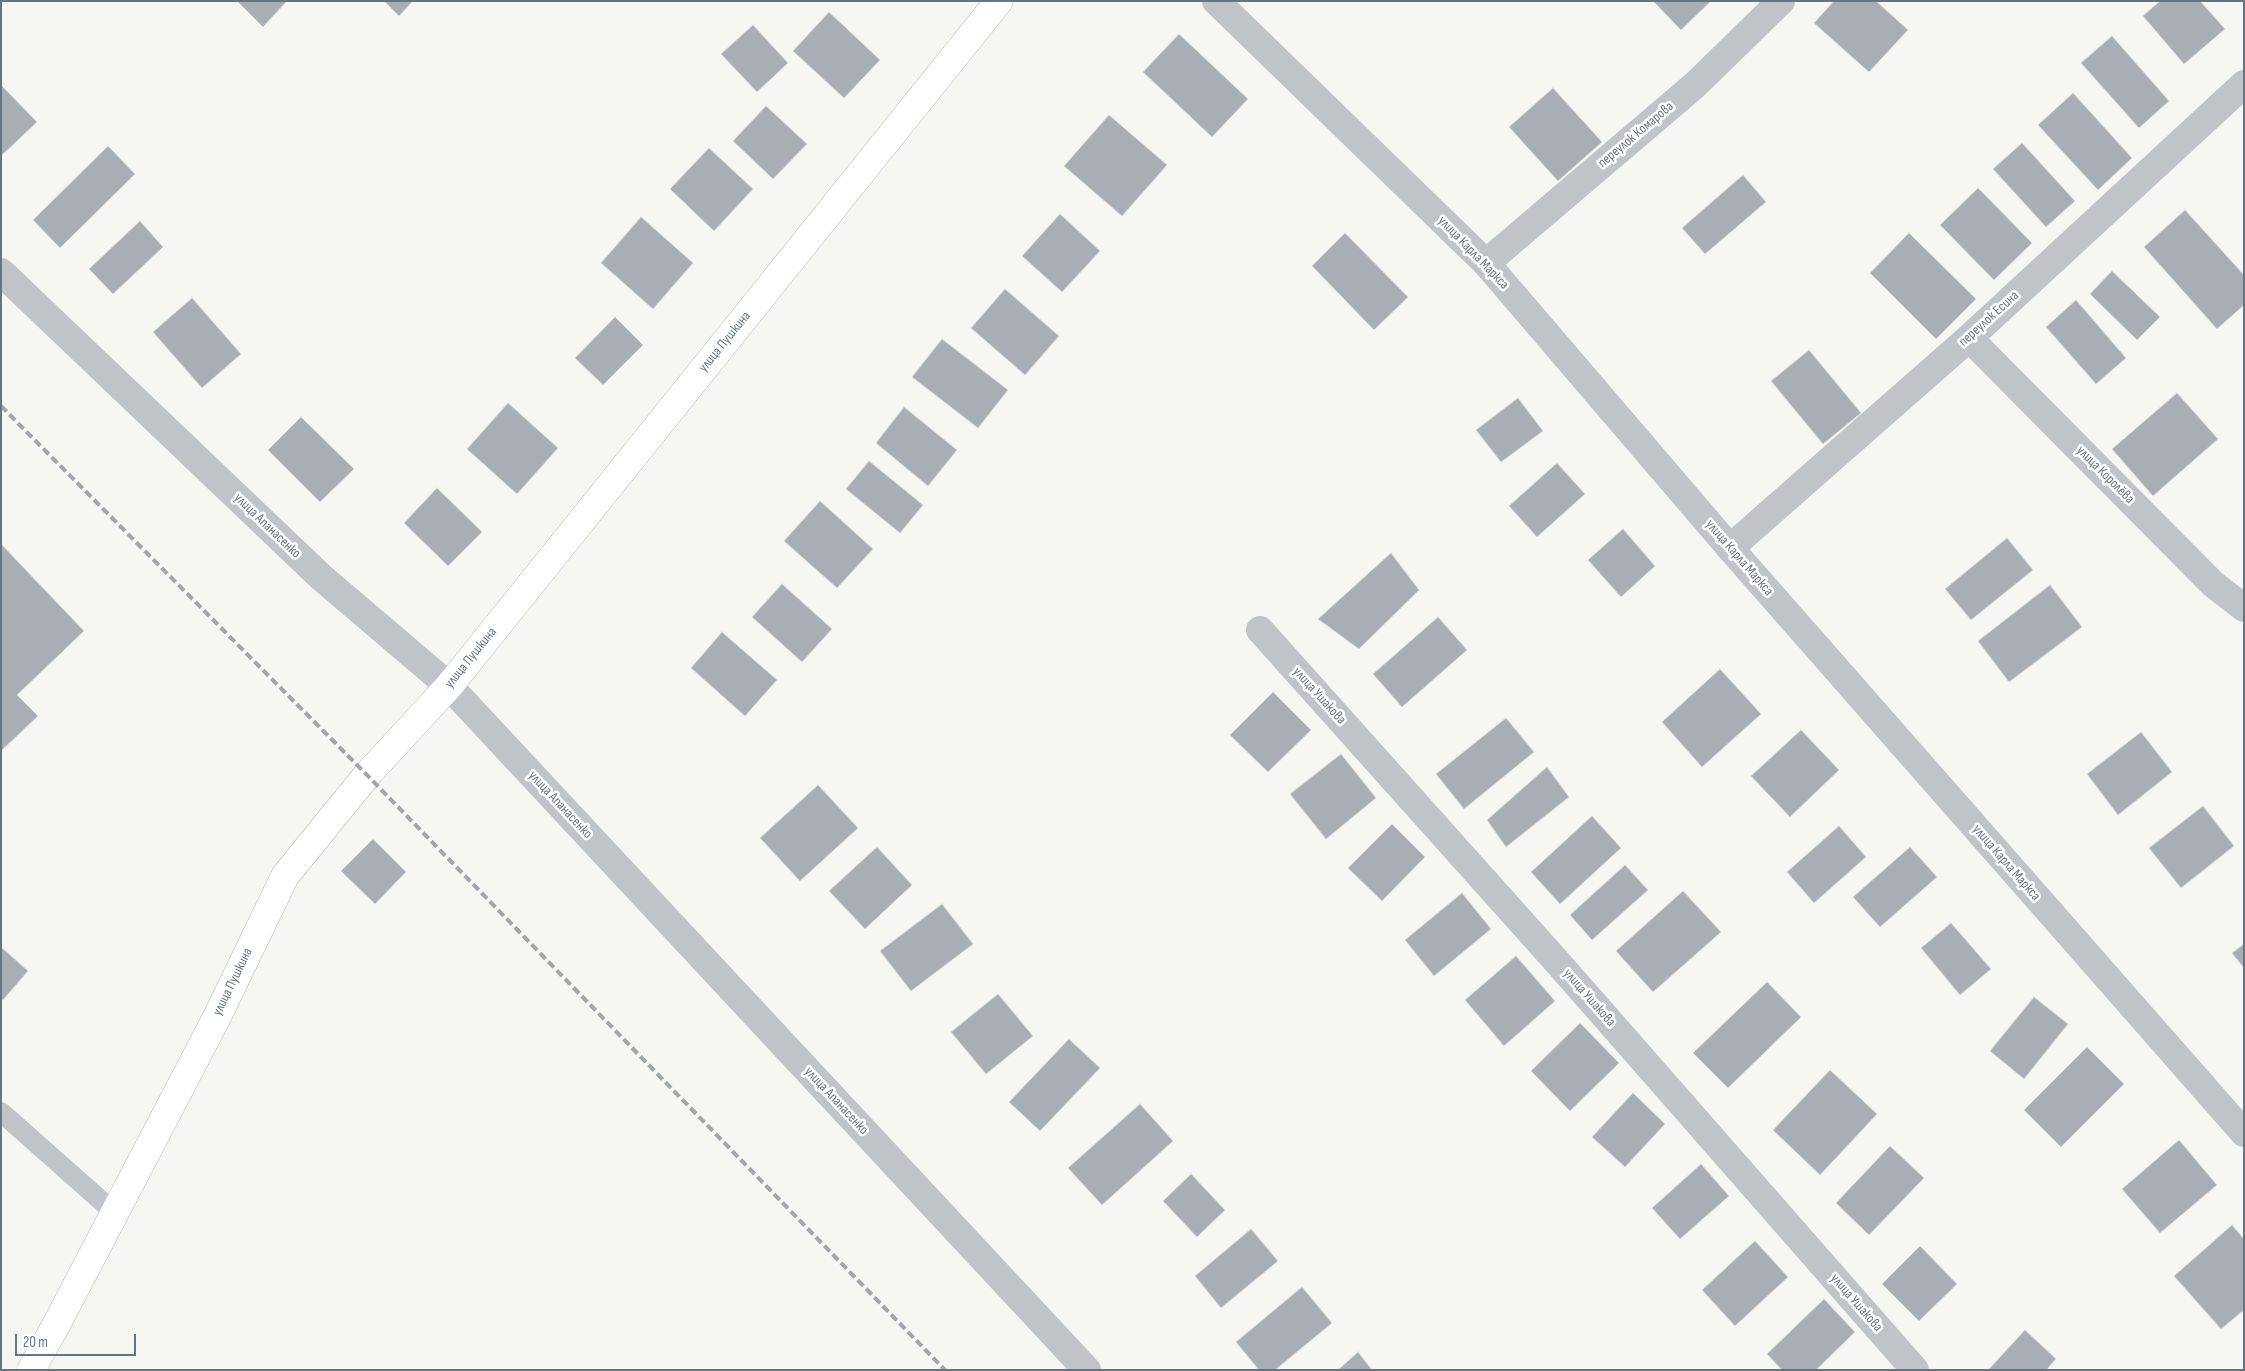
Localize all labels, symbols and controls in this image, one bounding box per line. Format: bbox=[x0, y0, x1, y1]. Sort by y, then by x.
street label: переулок Комарова bbox=[1595, 98, 1677, 172]
street label: улица Карла Маркса bbox=[1434, 213, 1512, 293]
street label: переулок Есина bbox=[1956, 288, 2022, 350]
street label: улица Пушкина bbox=[695, 308, 755, 376]
street label: улица Королёва bbox=[2073, 443, 2137, 507]
street label: улица Апанасенко bbox=[230, 490, 304, 562]
street label: улица Карла Маркса bbox=[1701, 517, 1777, 599]
street label: улица Пушкина bbox=[441, 624, 501, 692]
street label: улица Ушакова bbox=[1289, 664, 1349, 728]
street label: улица Апанасенко bbox=[524, 768, 596, 842]
street label: улица Карла Маркса bbox=[1968, 822, 2044, 904]
street label: улица Пушкина bbox=[209, 945, 257, 1019]
street label: улица Ушакова bbox=[1559, 966, 1619, 1030]
street label: улица Апанасенко bbox=[800, 1064, 872, 1138]
street label: улица Ушакова bbox=[1826, 1271, 1886, 1335]
scale bar bbox=[18, 1324, 139, 1356]
text: 20 m bbox=[23, 1333, 48, 1352]

